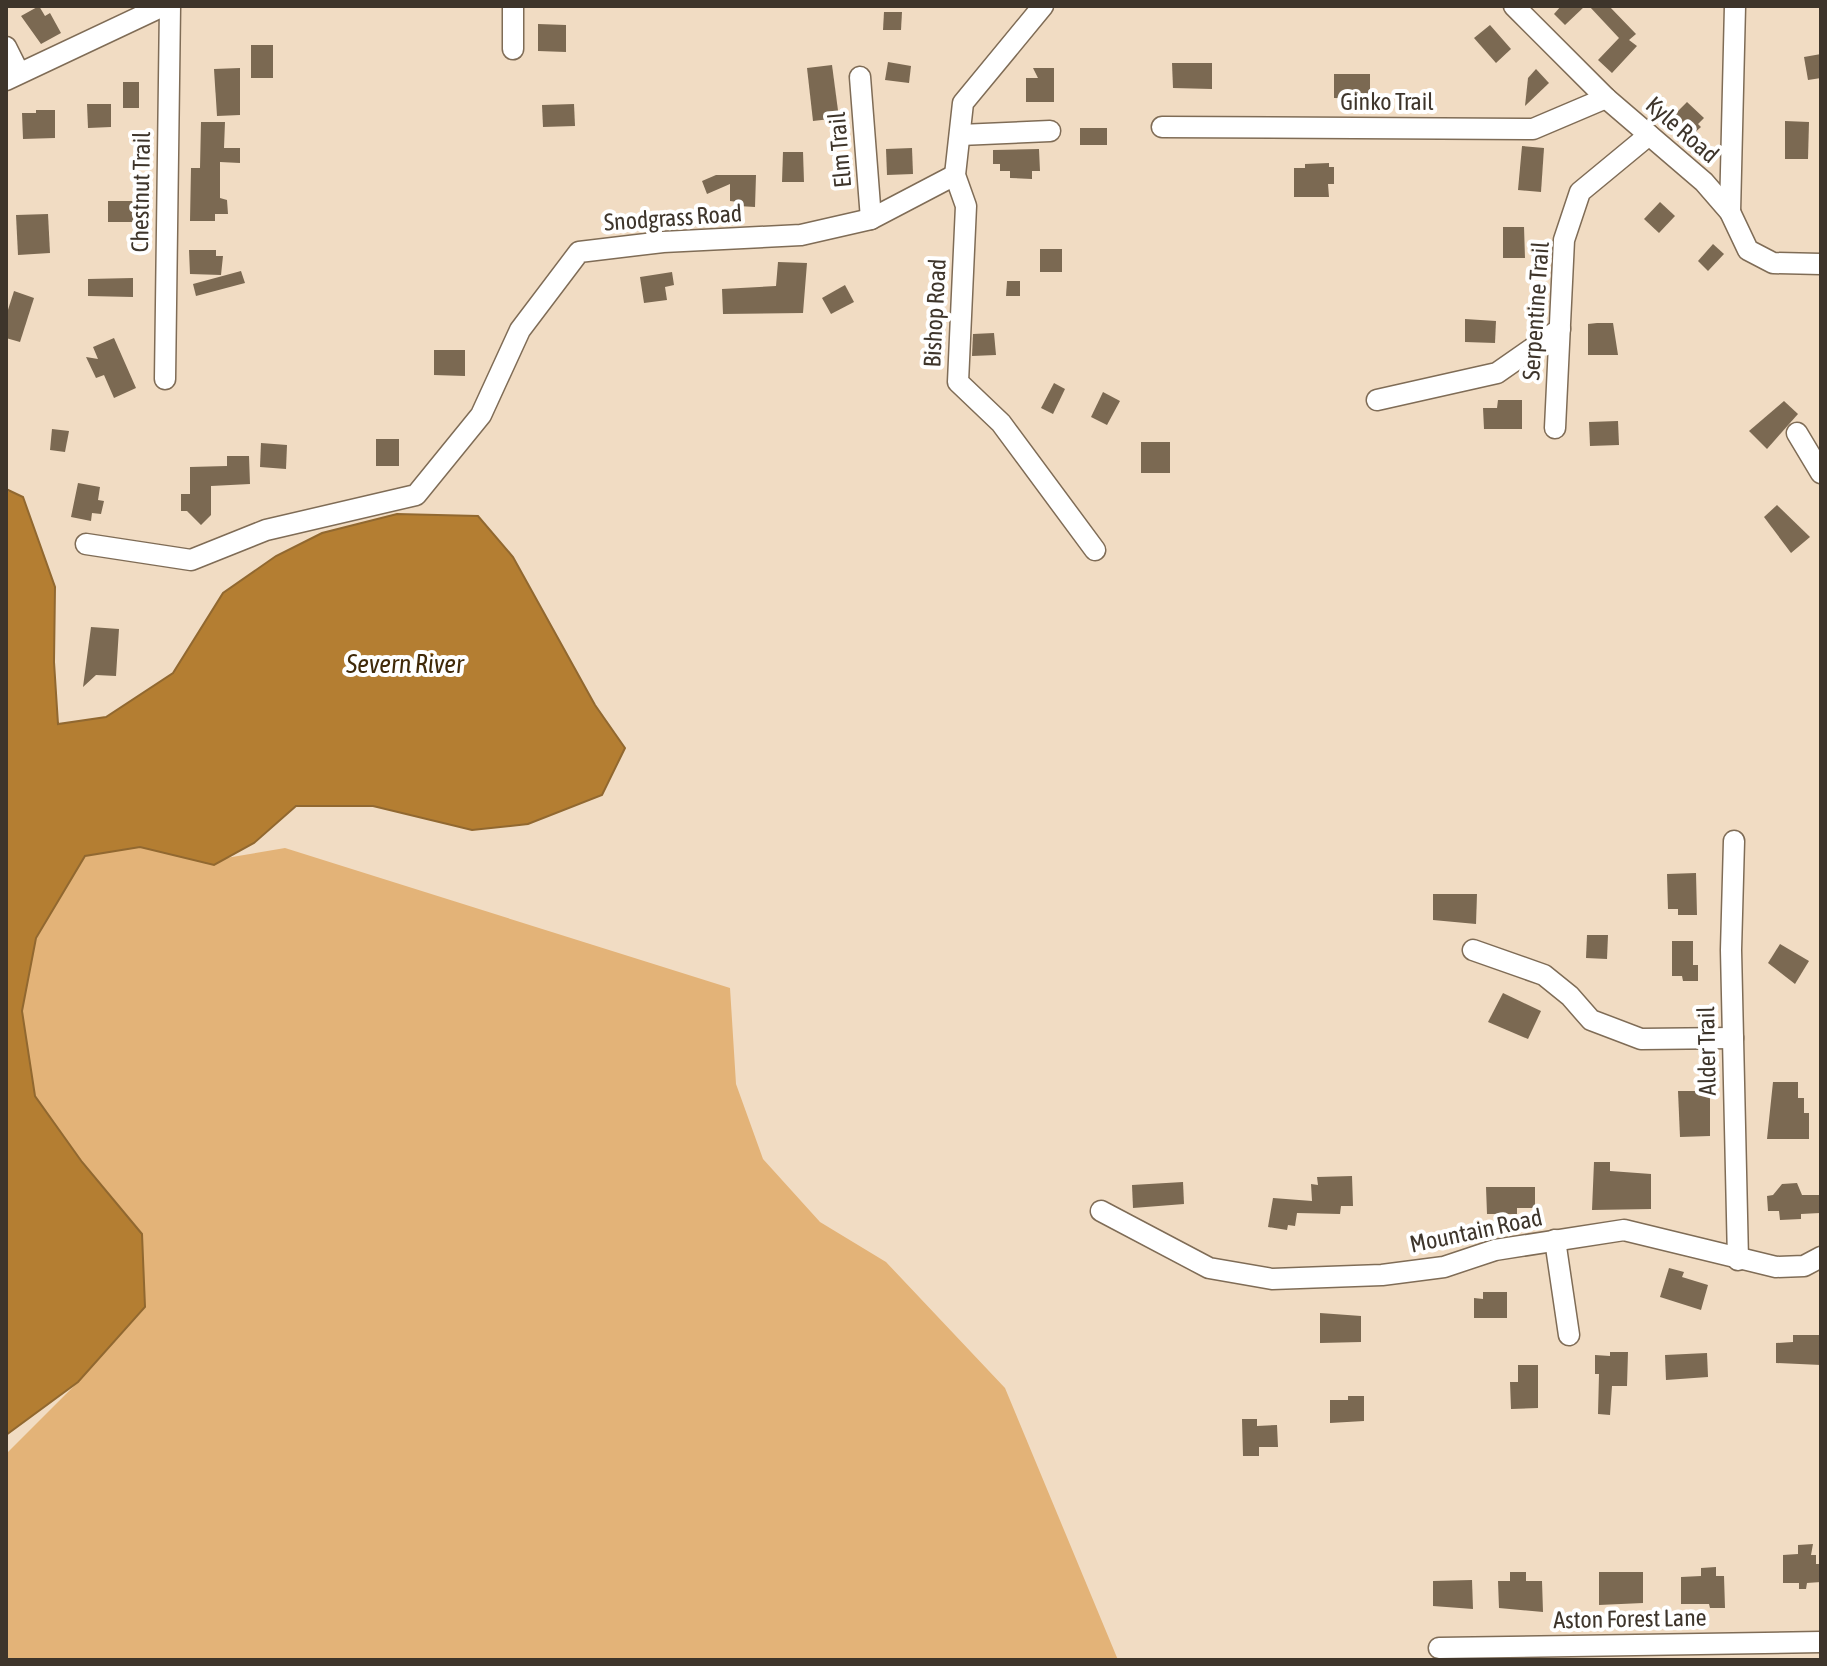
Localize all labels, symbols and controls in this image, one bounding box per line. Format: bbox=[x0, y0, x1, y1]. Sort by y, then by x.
street label: Ginko Trail bbox=[1340, 88, 1434, 115]
street label: Kyle Road bbox=[1641, 91, 1724, 168]
street label: Elm Trail bbox=[823, 110, 856, 189]
street label: Chestnut Trail bbox=[126, 131, 155, 253]
street label: Snodgrass Road bbox=[603, 199, 743, 236]
street label: Serpentine Trail bbox=[1517, 240, 1554, 381]
street label: Bishop Road bbox=[918, 258, 951, 368]
water label: Severn River bbox=[345, 649, 465, 679]
street label: Alder Trail bbox=[1692, 1006, 1721, 1096]
street label: Mountain Road bbox=[1407, 1203, 1545, 1258]
street label: Aston Forest Lane bbox=[1553, 1604, 1707, 1633]

